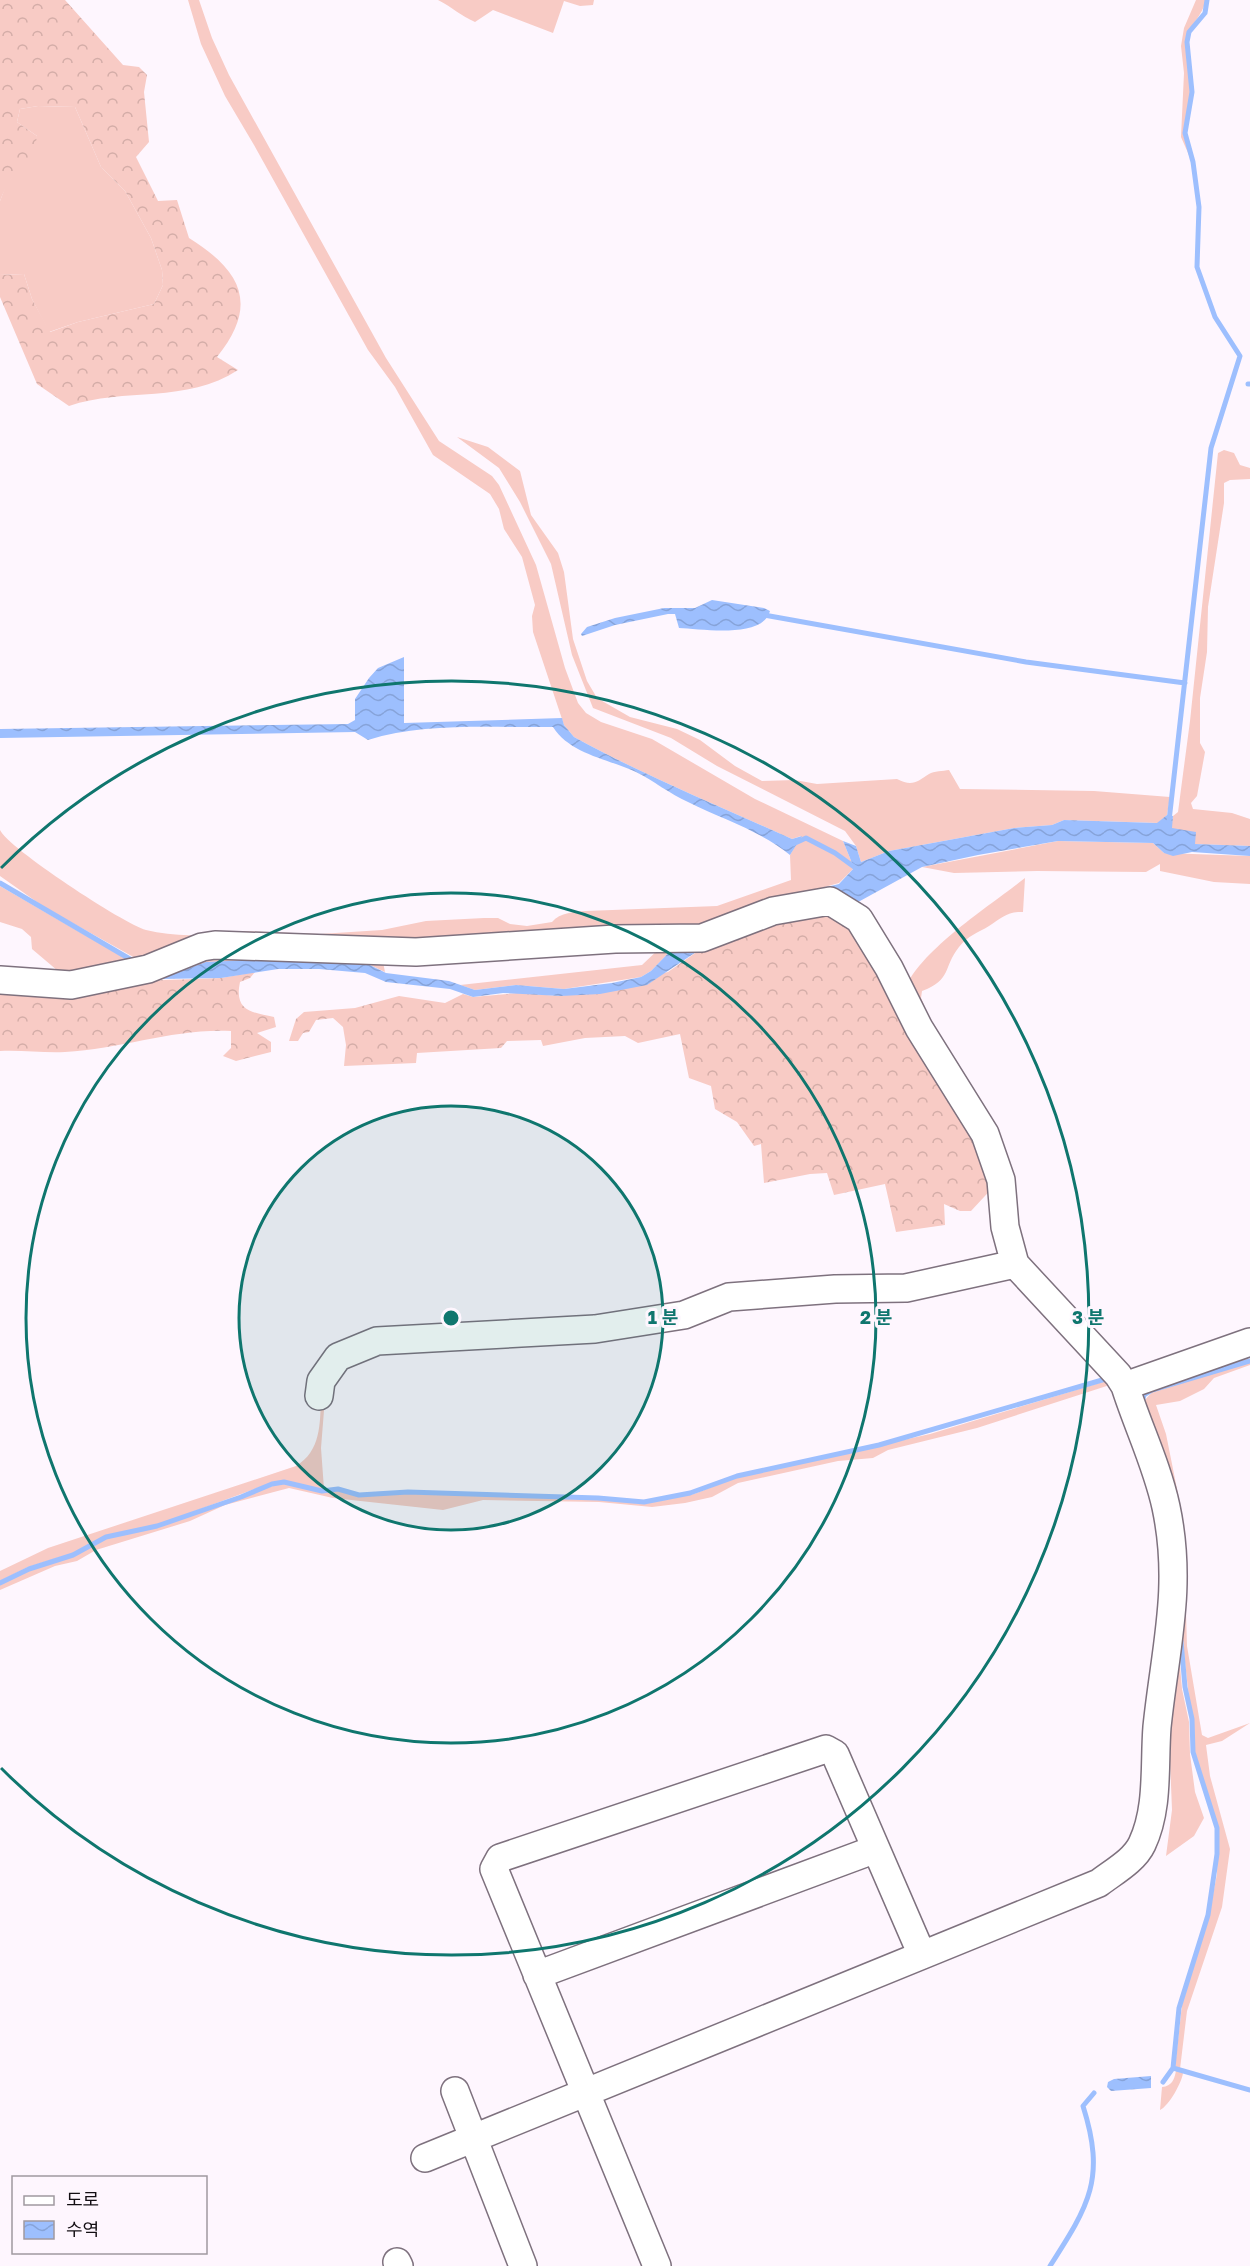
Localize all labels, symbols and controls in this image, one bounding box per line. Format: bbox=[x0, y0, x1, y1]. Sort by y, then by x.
text: 1 분 bbox=[648, 1306, 679, 1328]
text: 2 분 bbox=[860, 1306, 892, 1328]
text: 3 분 bbox=[1072, 1306, 1104, 1328]
centre of rings bbox=[441, 1308, 461, 1328]
legend bbox=[12, 2176, 207, 2254]
text: 도로 bbox=[66, 2188, 99, 2210]
text: 수역 bbox=[66, 2218, 99, 2240]

